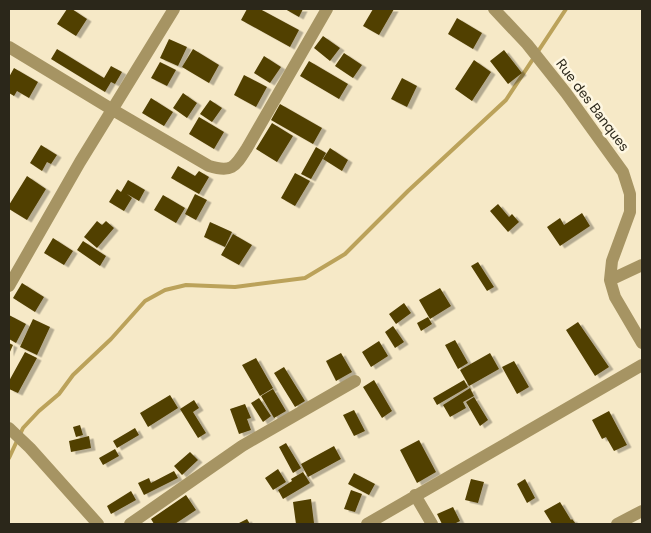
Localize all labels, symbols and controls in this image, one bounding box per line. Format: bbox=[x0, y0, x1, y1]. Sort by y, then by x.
street label: Rue des Banques bbox=[552, 55, 634, 155]

